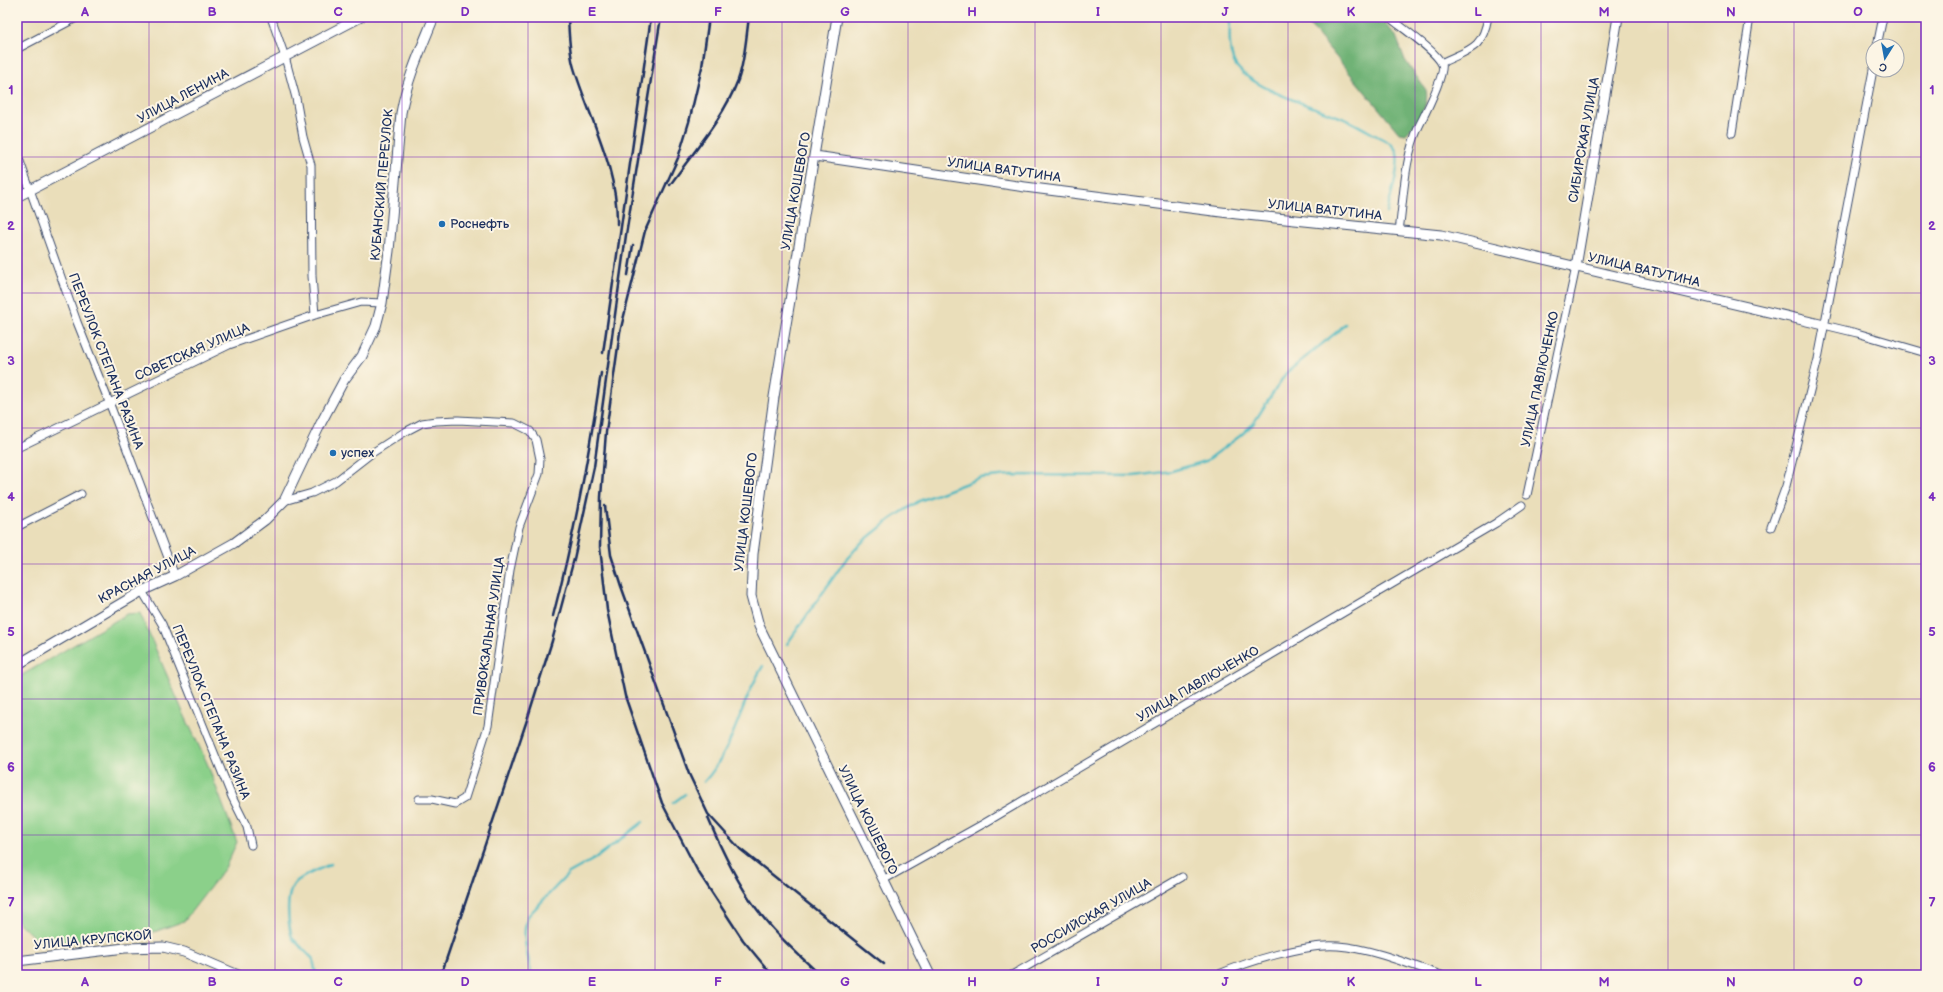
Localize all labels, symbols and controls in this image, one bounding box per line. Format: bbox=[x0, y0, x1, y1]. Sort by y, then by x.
text: A bbox=[80, 4, 89, 20]
text: B bbox=[207, 4, 217, 20]
text: C bbox=[333, 4, 343, 20]
text: D bbox=[460, 4, 470, 20]
text: E bbox=[588, 4, 597, 20]
text: F bbox=[714, 4, 722, 20]
text: G bbox=[840, 4, 850, 20]
text: H bbox=[967, 4, 977, 20]
text: I bbox=[1096, 4, 1100, 20]
text: J bbox=[1221, 4, 1229, 20]
text: K bbox=[1347, 4, 1356, 20]
text: L bbox=[1474, 4, 1482, 20]
text: M bbox=[1598, 4, 1610, 20]
text: N bbox=[1726, 4, 1736, 20]
text: O bbox=[1853, 4, 1863, 20]
north arrow bbox=[1865, 38, 1905, 78]
text: С bbox=[1878, 60, 1888, 74]
street label: УЛИЦА ЛЕНИНА bbox=[135, 65, 232, 127]
street label: СИБИРСКАЯ УЛИЦА bbox=[1565, 76, 1603, 204]
text: 1 bbox=[8, 82, 14, 98]
text: 1 bbox=[1929, 82, 1935, 98]
street label: КУБАНСКИЙ ПЕРЕУЛОК bbox=[367, 108, 397, 262]
street label: УЛИЦА КОШЕВОГО bbox=[778, 131, 814, 251]
street label: УЛИЦА ВАТУТИНА bbox=[946, 154, 1062, 186]
street label: УЛИЦА ВАТУТИНА bbox=[1267, 196, 1383, 224]
place label: Роснефть bbox=[450, 216, 510, 232]
text: 2 bbox=[7, 218, 15, 234]
text: 2 bbox=[1928, 218, 1936, 234]
marker: Роснефть bbox=[437, 219, 447, 229]
street label: УЛИЦА ВАТУТИНА bbox=[1586, 249, 1702, 291]
street label: ПЕРЕУЛОК СТЕПАНА РАЗИНА bbox=[65, 271, 147, 451]
street label: УЛИЦА ПАВЛЮЧЕНКО bbox=[1518, 310, 1562, 448]
street label: СОВЕТСКАЯ УЛИЦА bbox=[132, 319, 252, 384]
text: 3 bbox=[7, 353, 15, 369]
text: 3 bbox=[1928, 353, 1936, 369]
place label: успех bbox=[341, 445, 374, 461]
marker: успех bbox=[328, 448, 338, 458]
street label: УЛИЦА КОШЕВОГО bbox=[731, 452, 761, 572]
text: 4 bbox=[7, 489, 15, 505]
text: 4 bbox=[1928, 489, 1936, 505]
street label: КРАСНАЯ УЛИЦА bbox=[96, 543, 198, 607]
street label: ПРИВОКЗАЛЬНАЯ УЛИЦА bbox=[470, 555, 508, 716]
street label: ПЕРЕУЛОК СТЕПАНА РАЗИНА bbox=[169, 622, 254, 802]
text: 5 bbox=[7, 624, 15, 640]
text: 5 bbox=[1928, 624, 1936, 640]
street label: УЛИЦА ПАВЛЮЧЕНКО bbox=[1134, 642, 1262, 726]
text: 6 bbox=[7, 759, 15, 775]
text: 6 bbox=[1928, 759, 1936, 775]
street label: УЛИЦА КОШЕВОГО bbox=[835, 763, 901, 877]
street label: РОССИЙСКАЯ УЛИЦА bbox=[1028, 875, 1154, 957]
text: 7 bbox=[7, 895, 15, 911]
text: 7 bbox=[1928, 895, 1936, 911]
street label: УЛИЦА КРУПСКОЙ bbox=[33, 927, 153, 953]
text: A bbox=[80, 974, 89, 990]
text: B bbox=[207, 974, 217, 990]
text: C bbox=[333, 974, 343, 990]
text: D bbox=[460, 974, 470, 990]
text: E bbox=[588, 974, 597, 990]
text: F bbox=[714, 974, 722, 990]
text: G bbox=[840, 974, 850, 990]
text: H bbox=[967, 974, 977, 990]
text: I bbox=[1096, 974, 1100, 990]
text: J bbox=[1221, 974, 1229, 990]
text: K bbox=[1347, 974, 1356, 990]
text: L bbox=[1474, 974, 1482, 990]
text: M bbox=[1598, 974, 1610, 990]
text: N bbox=[1726, 974, 1736, 990]
text: O bbox=[1853, 974, 1863, 990]

